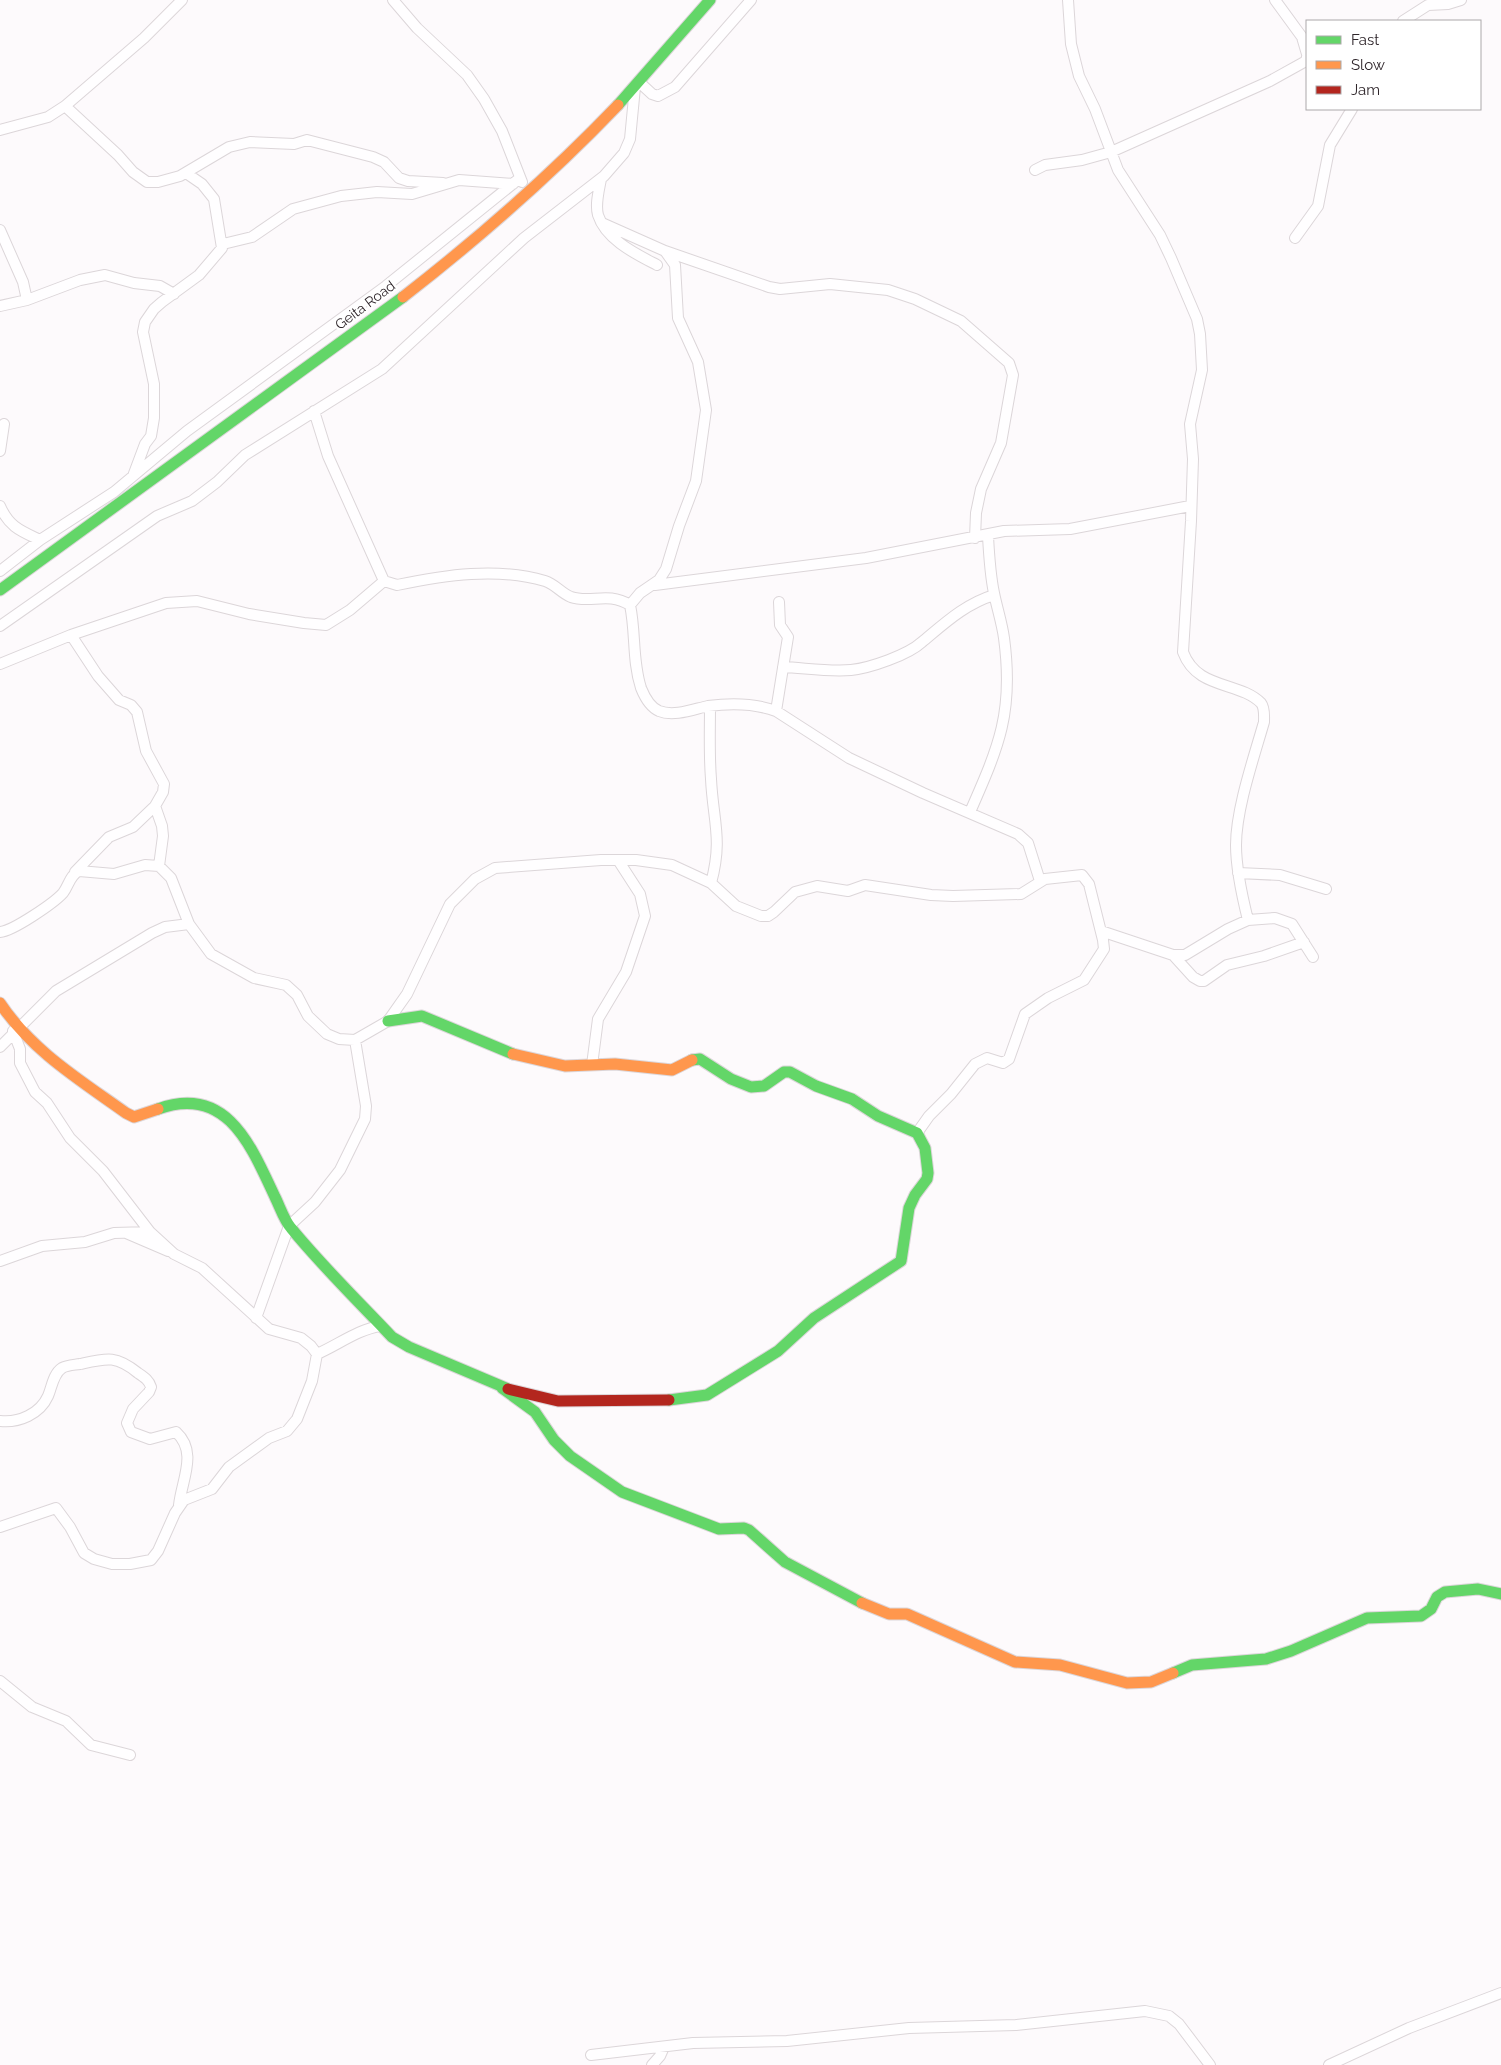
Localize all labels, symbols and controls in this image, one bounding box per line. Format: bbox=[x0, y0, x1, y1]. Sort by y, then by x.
legend bbox=[1306, 20, 1481, 110]
text: Fast bbox=[1351, 31, 1379, 49]
text: Slow bbox=[1351, 56, 1385, 74]
text: Jam bbox=[1351, 81, 1380, 99]
street label: Geita Road bbox=[332, 277, 398, 333]

